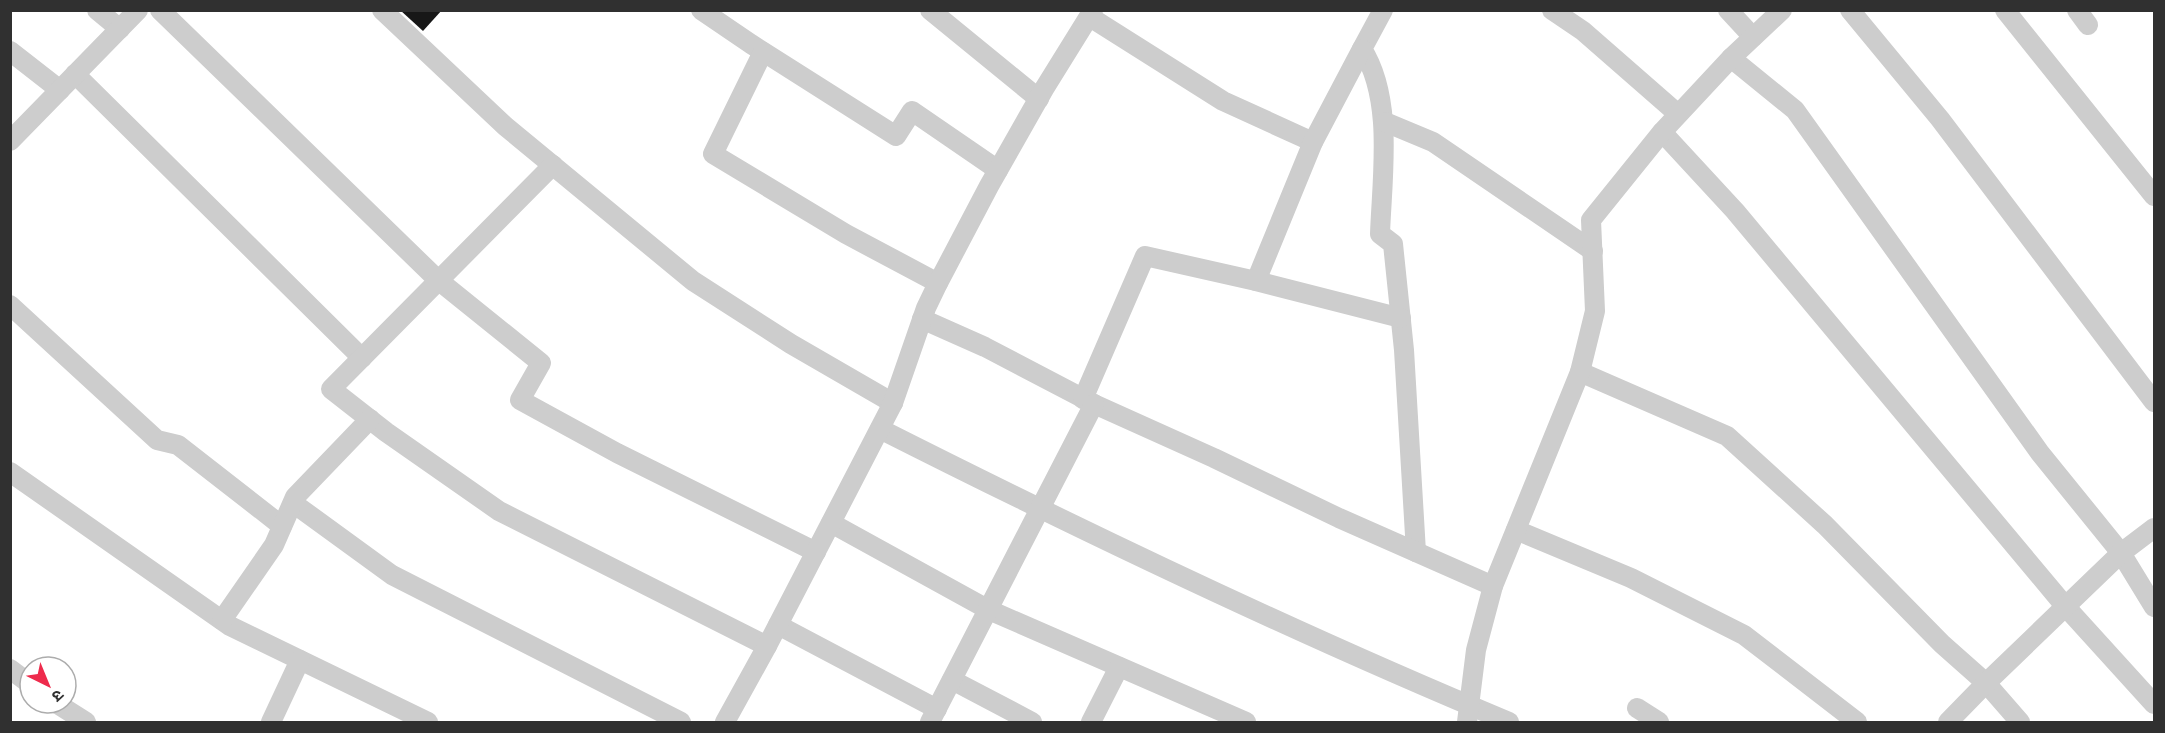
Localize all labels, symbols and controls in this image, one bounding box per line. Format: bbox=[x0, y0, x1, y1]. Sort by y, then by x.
north arrow bbox=[18, 655, 78, 715]
text: उ bbox=[48, 686, 67, 705]

